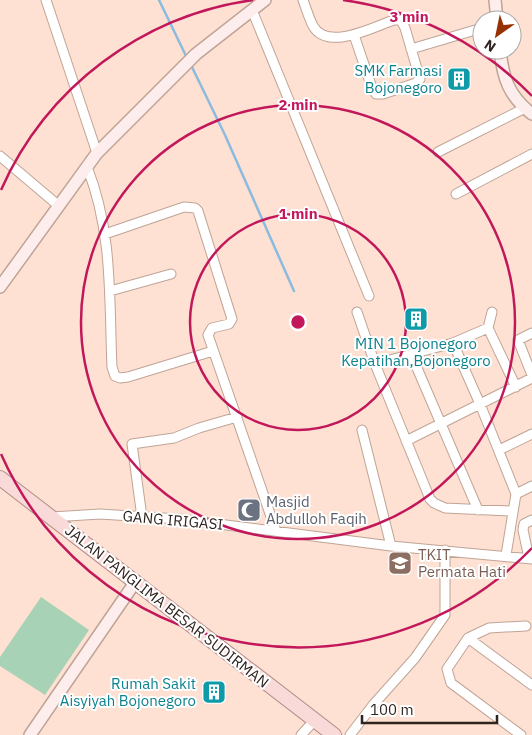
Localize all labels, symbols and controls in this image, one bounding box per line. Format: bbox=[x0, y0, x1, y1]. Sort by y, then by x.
text: 3 min bbox=[389, 7, 429, 26]
north arrow bbox=[472, 10, 522, 60]
text: N bbox=[481, 36, 499, 56]
place label: SMK Farmasi Bojonegoro bbox=[355, 61, 442, 97]
building icon: SMK Farmasi Bojonegoro bbox=[446, 66, 472, 92]
text: 2 min bbox=[278, 95, 318, 114]
text: 1 min bbox=[278, 204, 318, 223]
building icon: MIN 1 Bojonegoro Kepatihan,Bojonegoro bbox=[403, 306, 429, 332]
centre of rings bbox=[289, 313, 307, 331]
place label: MIN 1 Bojonegoro Kepatihan,Bojonegoro bbox=[341, 334, 491, 370]
place label: Masjid Abdulloh Faqih bbox=[266, 492, 367, 528]
mosque icon: Masjid Abdulloh Faqih bbox=[236, 497, 262, 523]
street label: GANG IRIGASI bbox=[122, 506, 224, 534]
street label: JALAN PANGLIMA BESAR SUDIRMAN bbox=[61, 520, 273, 692]
place label: TKIT Permata Hati bbox=[418, 545, 506, 581]
school or university icon: TKIT Permata Hati bbox=[387, 550, 413, 576]
place label: Rumah Sakit Aisyiyah Bojonegoro bbox=[60, 674, 196, 710]
building icon: Rumah Sakit Aisyiyah Bojonegoro bbox=[201, 679, 227, 705]
scale bar bbox=[362, 692, 497, 724]
text: 100 m bbox=[370, 700, 414, 719]

